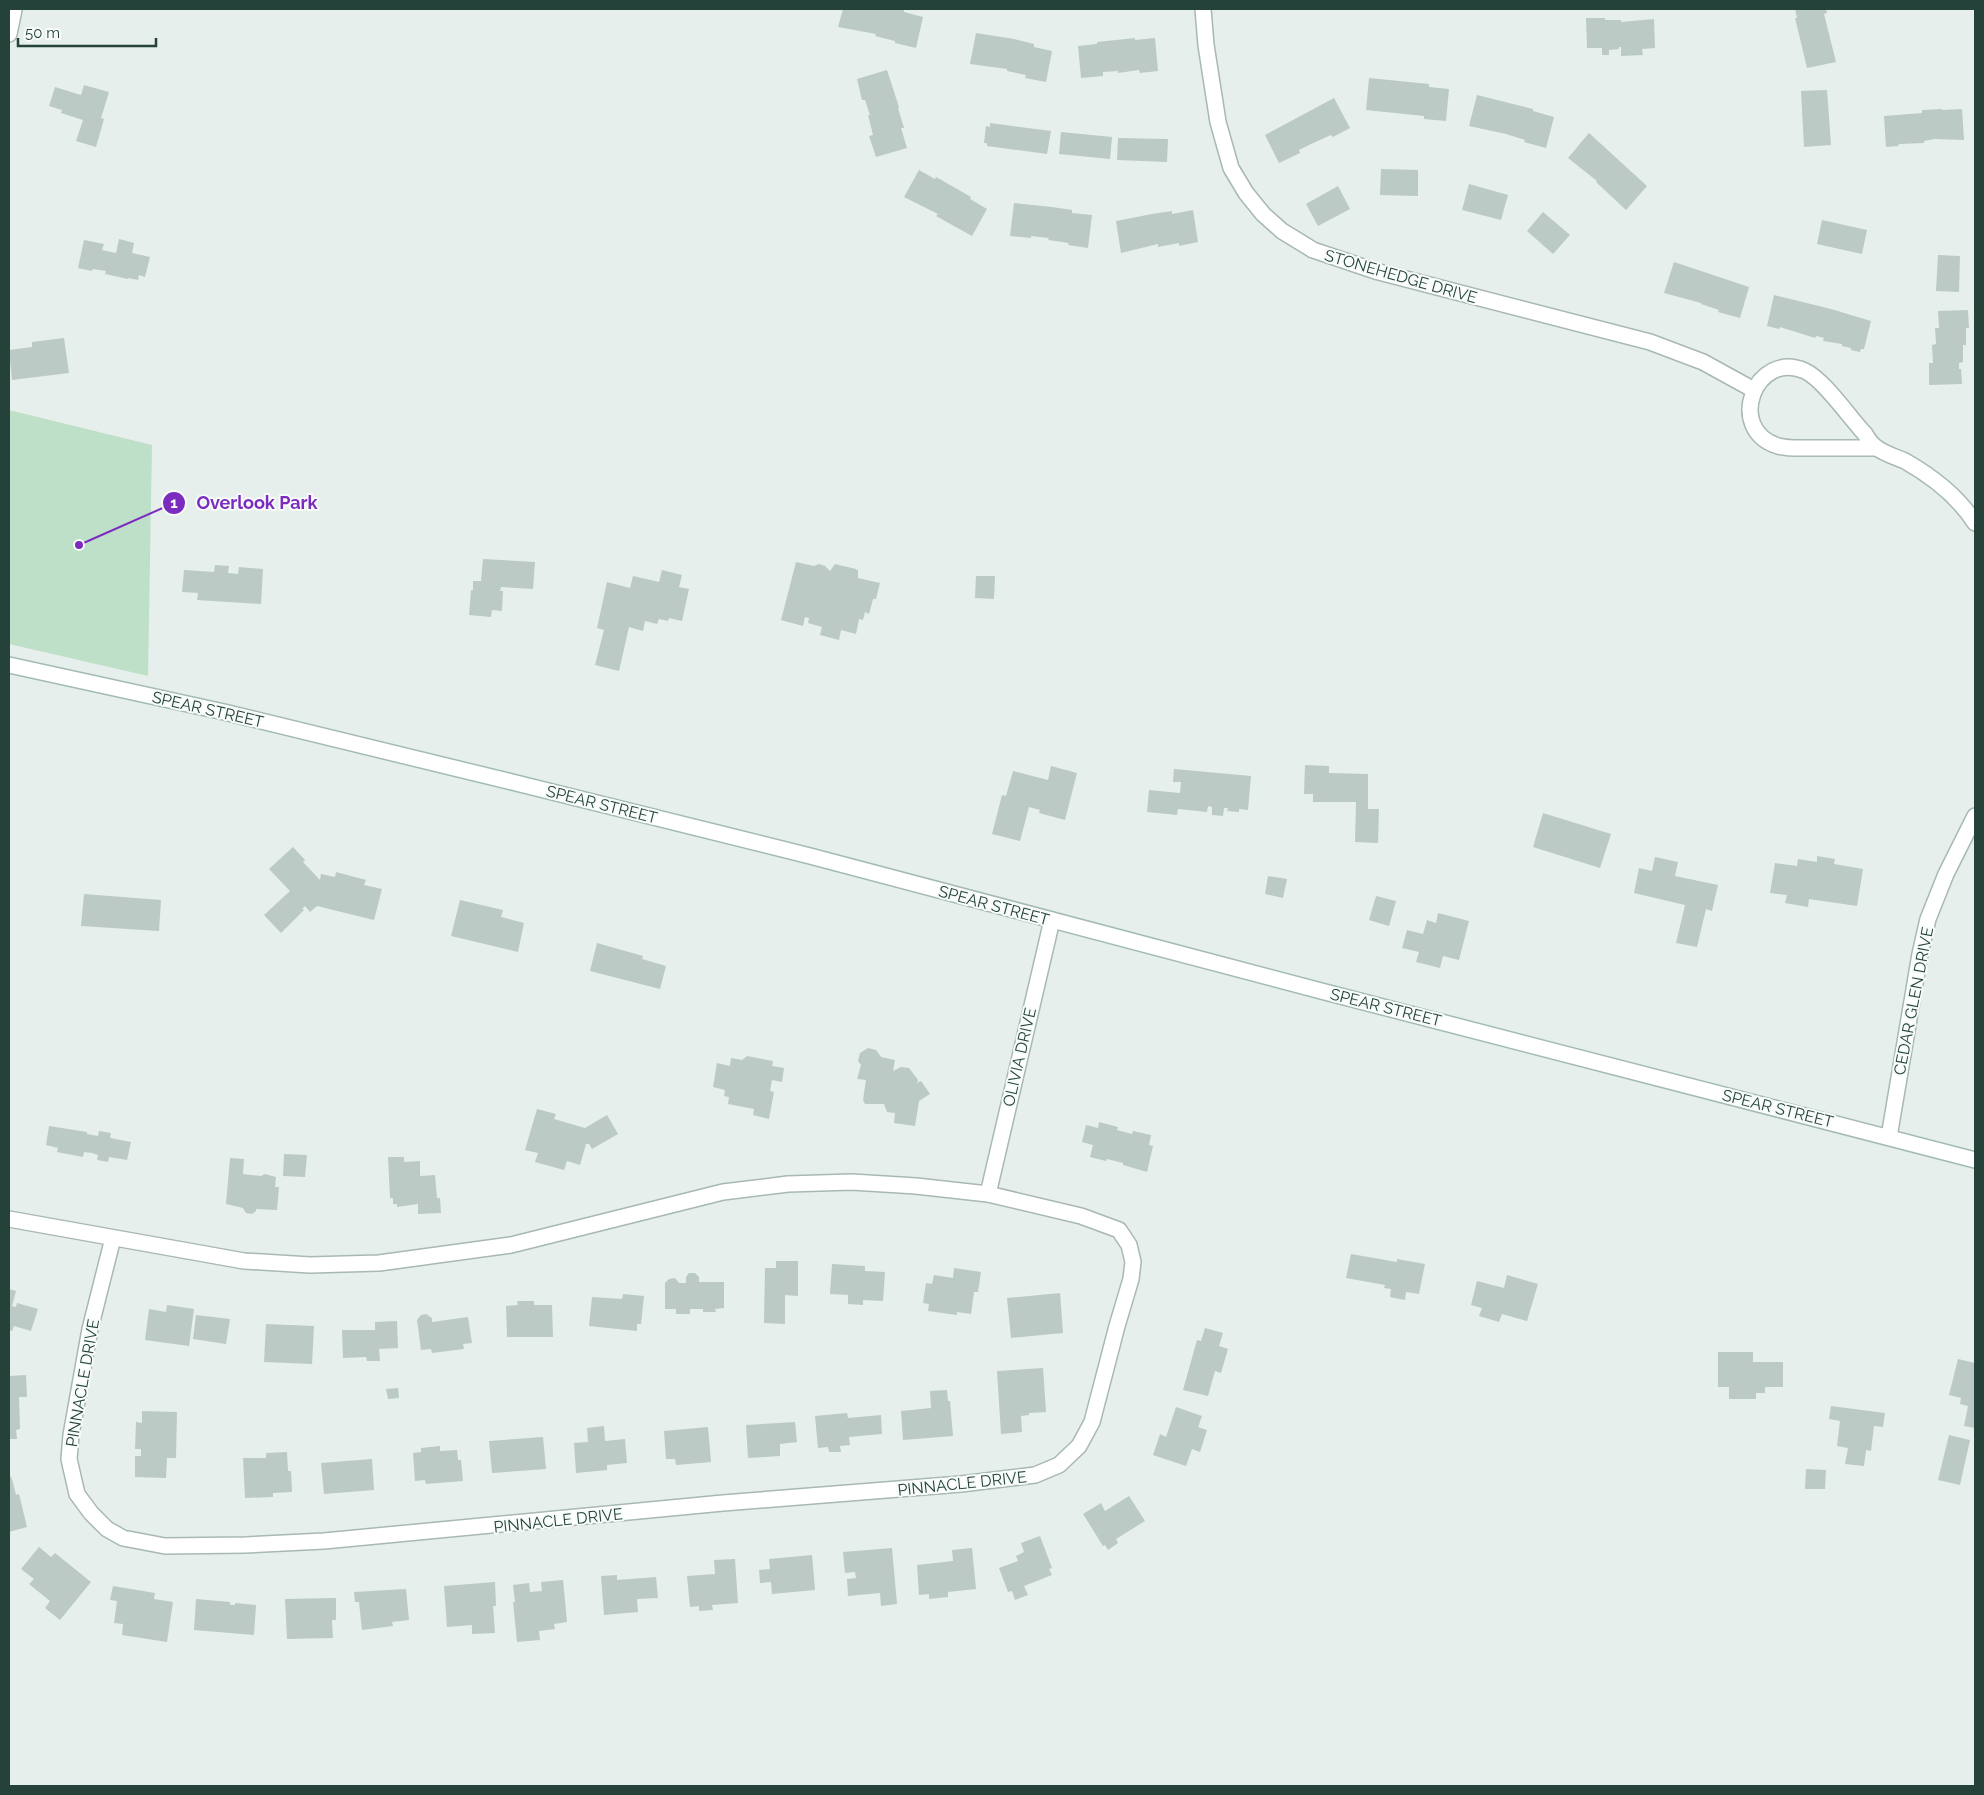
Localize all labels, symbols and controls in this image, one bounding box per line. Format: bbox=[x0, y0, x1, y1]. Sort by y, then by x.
scale bar bbox=[18, 15, 155, 47]
text: 50 m bbox=[25, 24, 60, 42]
street label: STONEHEDGE DRIVE bbox=[1322, 246, 1480, 307]
callout: Overlook Park bbox=[161, 486, 328, 519]
text: Overlook Park bbox=[196, 492, 319, 513]
text: 1 bbox=[170, 494, 178, 512]
street label: SPEAR STREET bbox=[150, 687, 266, 732]
street label: SPEAR STREET bbox=[544, 781, 660, 828]
street label: SPEAR STREET bbox=[936, 882, 1052, 929]
street label: CEDAR GLEN DRIVE bbox=[1890, 925, 1937, 1077]
street label: SPEAR STREET bbox=[1328, 984, 1444, 1031]
street label: OLIVIA DRIVE bbox=[999, 1006, 1040, 1108]
street label: SPEAR STREET bbox=[1720, 1085, 1836, 1132]
street label: PINNACLE DRIVE bbox=[62, 1317, 103, 1449]
street label: PINNACLE DRIVE bbox=[897, 1467, 1028, 1500]
street label: PINNACLE DRIVE bbox=[493, 1504, 624, 1537]

